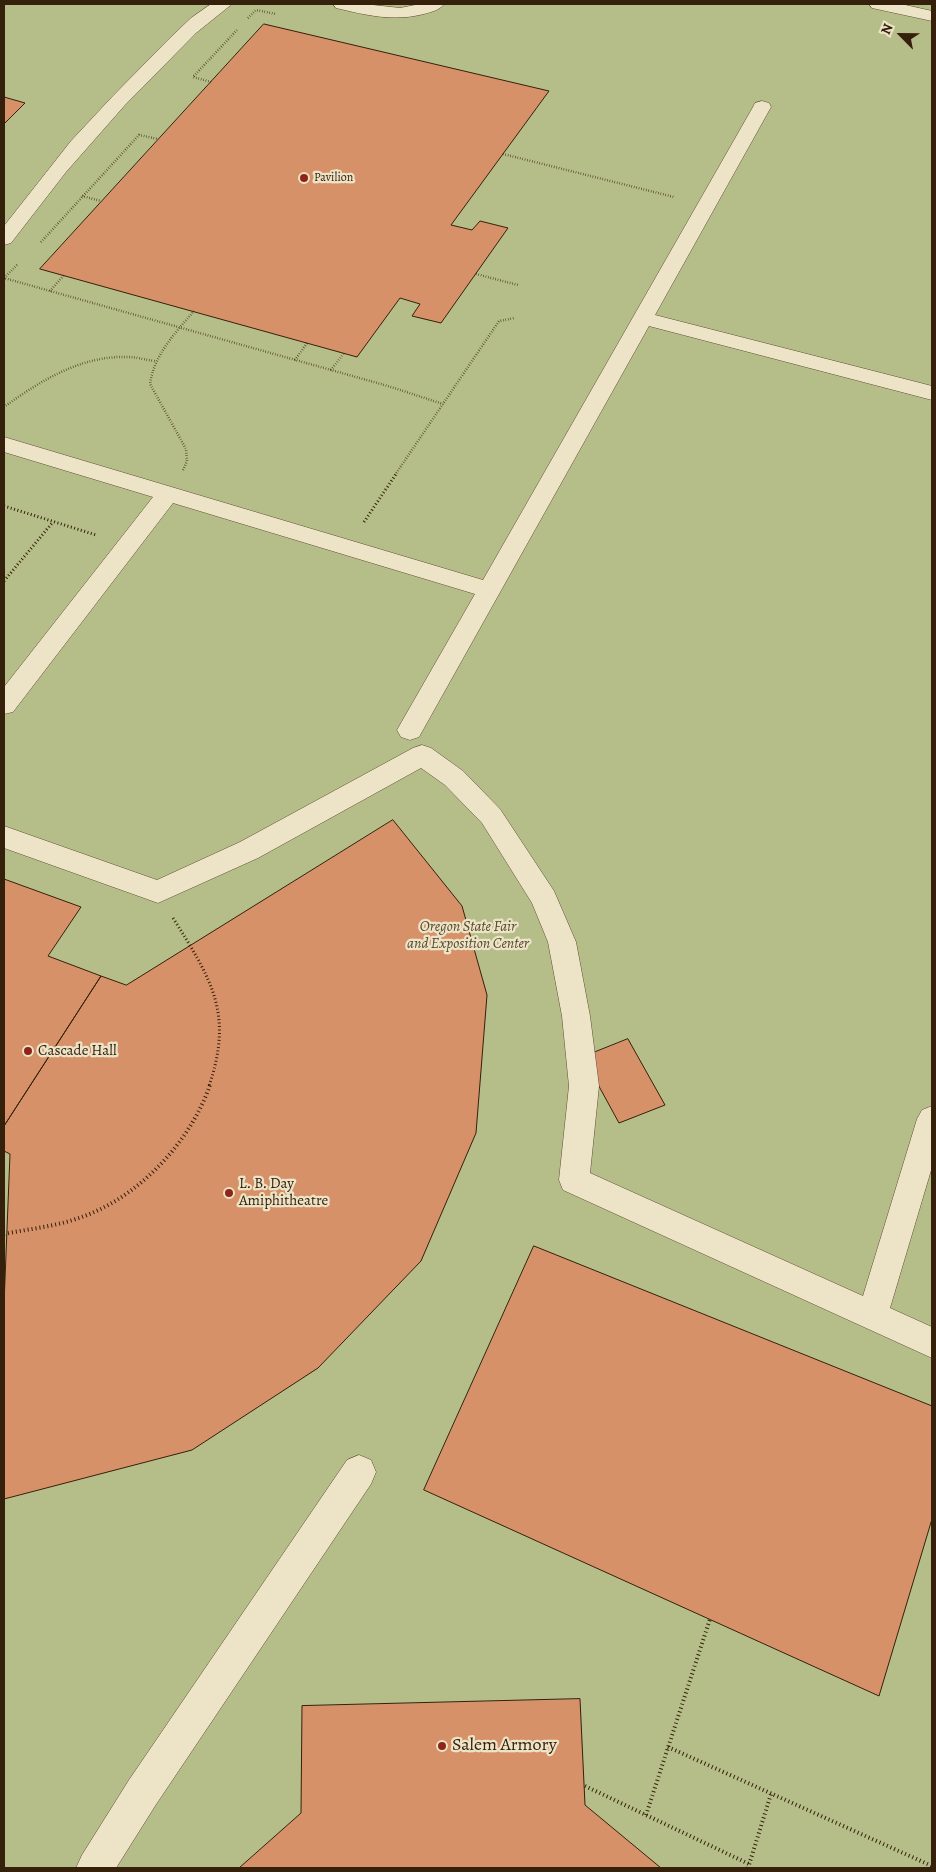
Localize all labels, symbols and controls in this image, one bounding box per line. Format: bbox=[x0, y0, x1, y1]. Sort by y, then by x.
north arrow bbox=[876, 10, 926, 60]
text: N bbox=[876, 21, 897, 37]
place label: Pavilion bbox=[314, 171, 353, 185]
marker: Pavilion bbox=[298, 172, 310, 184]
park label: Oregon State Fair and Exposition Center bbox=[407, 918, 529, 953]
place label: Cascade Hall bbox=[38, 1042, 117, 1060]
marker: Cascade Hall bbox=[22, 1045, 34, 1057]
place label: L. B. Day Amiphitheatre bbox=[239, 1175, 328, 1210]
marker: L. B. Day Amiphitheatre bbox=[223, 1187, 235, 1199]
place label: Salem Armory bbox=[452, 1735, 557, 1757]
marker: Salem Armory bbox=[436, 1740, 448, 1752]

